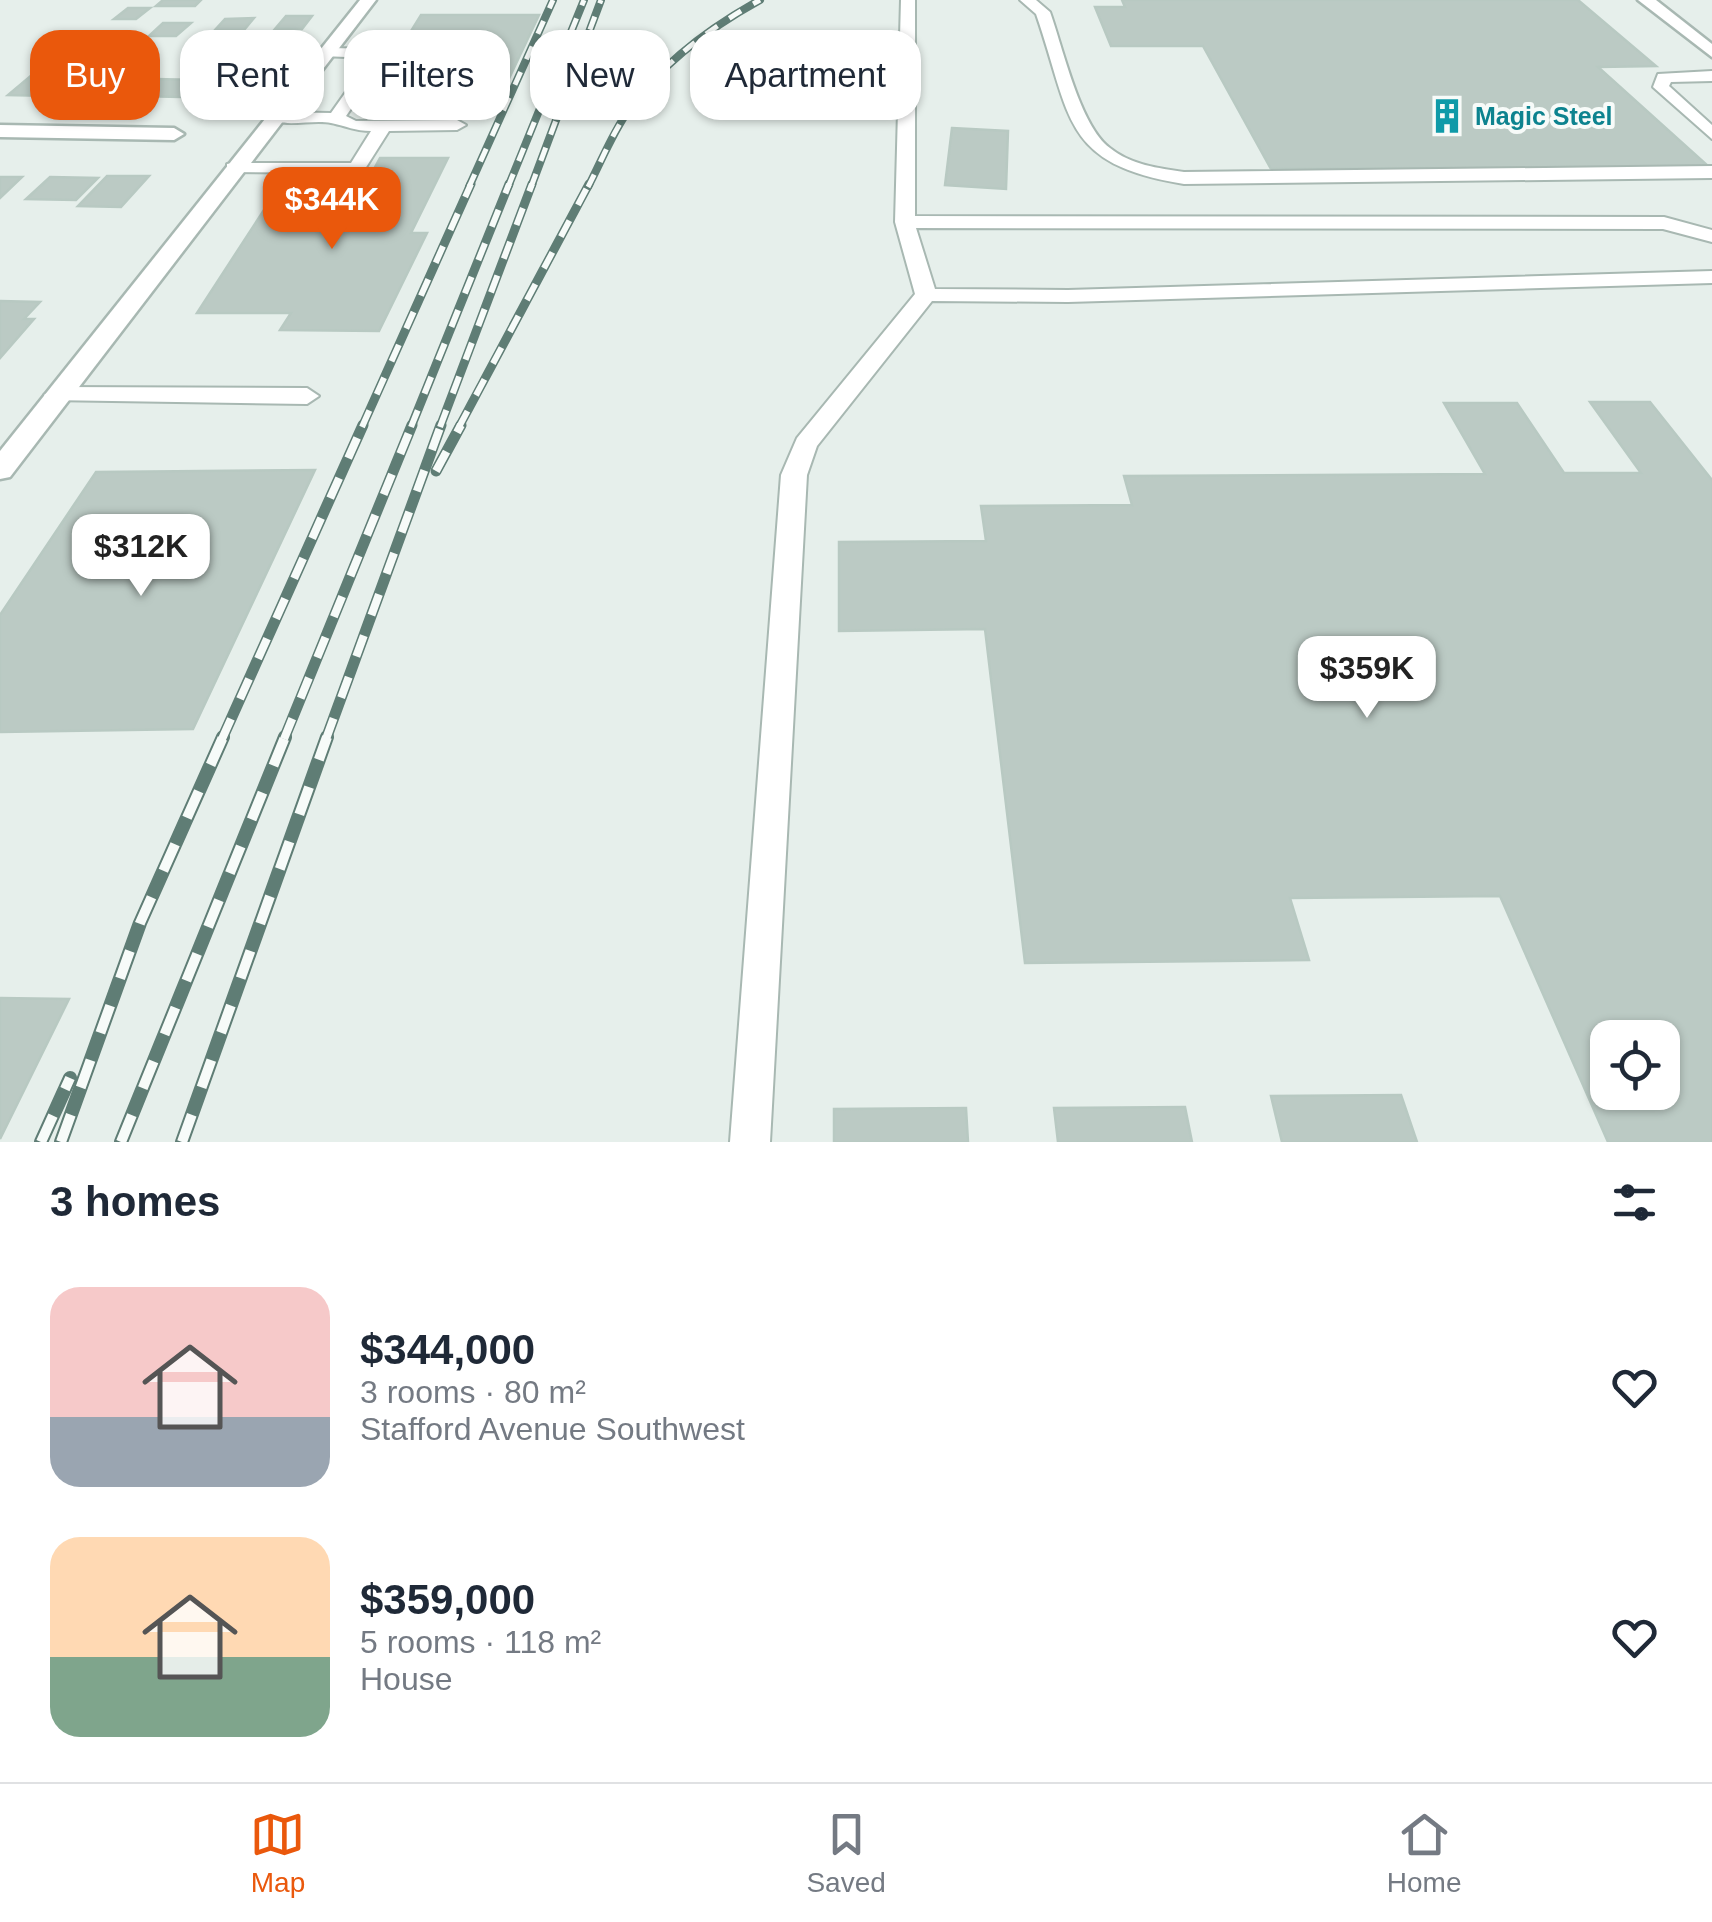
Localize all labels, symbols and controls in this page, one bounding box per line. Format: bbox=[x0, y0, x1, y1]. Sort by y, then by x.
chip: Buy bbox=[30, 30, 160, 120]
chip: Rent bbox=[180, 30, 324, 120]
chip: Filters bbox=[344, 30, 510, 120]
chip: New bbox=[530, 30, 670, 120]
chip: Apartment bbox=[690, 30, 921, 120]
building icon: Magic Steel bbox=[1428, 97, 1466, 135]
place label: Magic Steel bbox=[1475, 102, 1613, 130]
pin: $344K bbox=[262, 167, 402, 252]
text: $344K bbox=[285, 181, 379, 217]
pin: $312K bbox=[71, 514, 211, 599]
text: $312K bbox=[94, 528, 188, 564]
pin: $359K bbox=[1297, 636, 1437, 721]
text: $359K bbox=[1320, 650, 1414, 686]
map controls bbox=[1590, 1020, 1680, 1110]
button: locate bbox=[1590, 1020, 1680, 1110]
icon: filters bbox=[1607, 1175, 1662, 1230]
text: 3 homes bbox=[50, 1178, 220, 1225]
text: $344,000 bbox=[360, 1326, 535, 1373]
icon: home bbox=[130, 1327, 250, 1447]
icon: heart bbox=[1607, 1360, 1662, 1415]
text: 3 rooms · 80 m² bbox=[360, 1374, 586, 1410]
text: Stafford Avenue Southwest bbox=[360, 1411, 745, 1447]
text: $359,000 bbox=[360, 1576, 535, 1623]
icon: home bbox=[130, 1577, 250, 1697]
icon: heart bbox=[1607, 1610, 1662, 1665]
text: 5 rooms · 118 m² bbox=[360, 1624, 601, 1660]
text: House bbox=[360, 1661, 453, 1697]
tab: Map bbox=[250, 1807, 305, 1899]
tab: Saved bbox=[806, 1807, 886, 1899]
tab: Home bbox=[1387, 1807, 1461, 1899]

